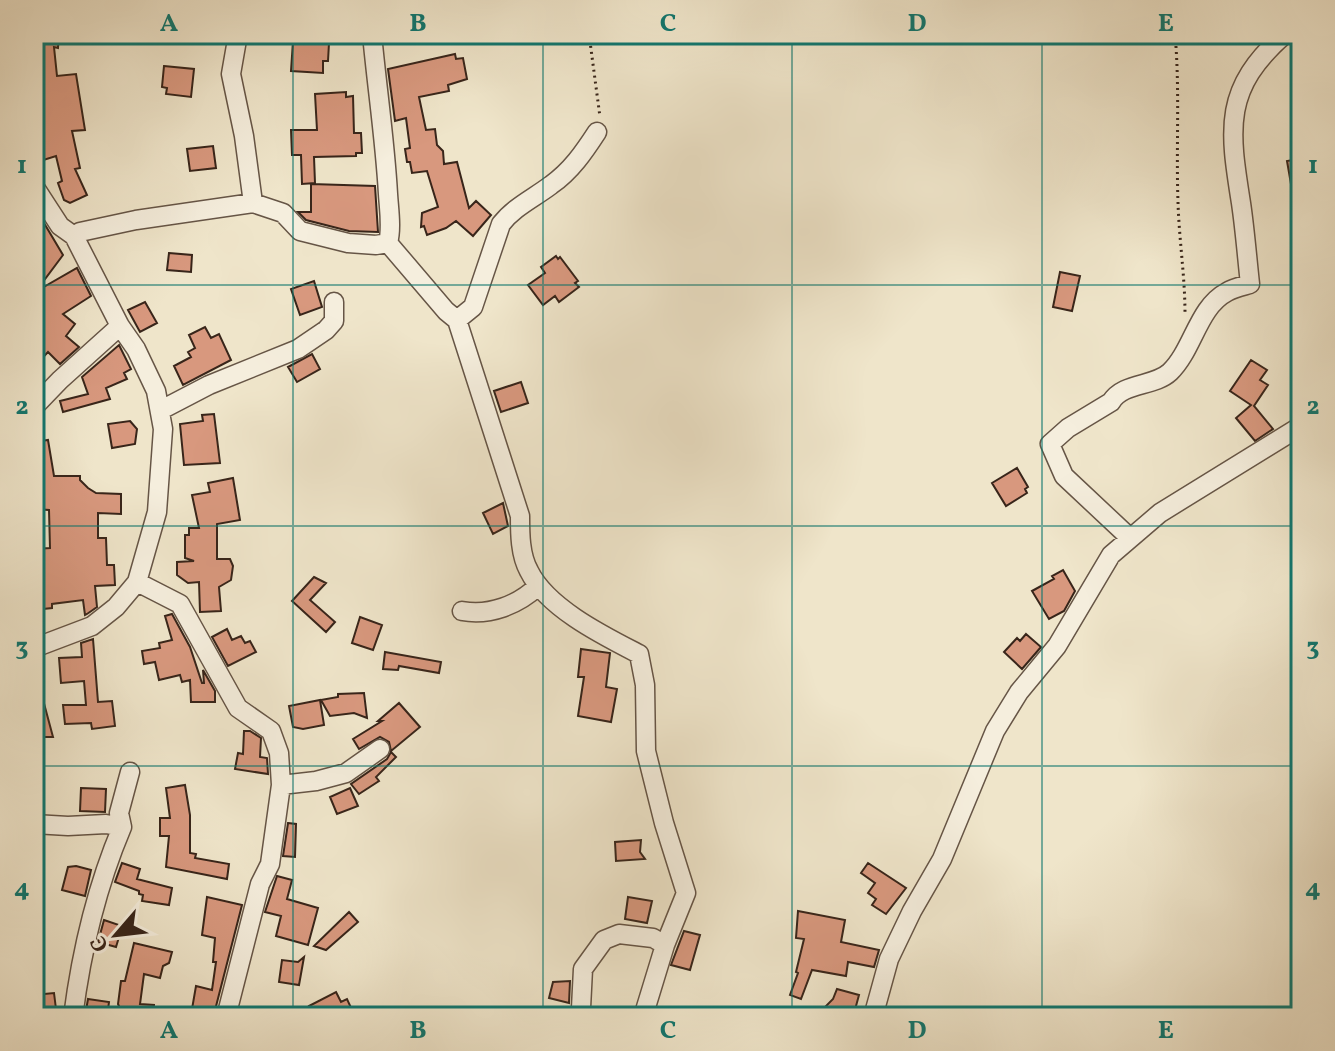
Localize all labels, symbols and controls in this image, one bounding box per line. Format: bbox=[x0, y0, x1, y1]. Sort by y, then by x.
text: A bbox=[160, 6, 179, 42]
text: B bbox=[409, 6, 427, 42]
text: C bbox=[660, 6, 676, 42]
text: D bbox=[907, 6, 927, 42]
text: E bbox=[1158, 6, 1174, 42]
text: 1 bbox=[17, 148, 27, 184]
text: 1 bbox=[1308, 148, 1318, 184]
text: 2 bbox=[15, 389, 29, 425]
text: 2 bbox=[1306, 389, 1320, 425]
text: 3 bbox=[15, 630, 29, 666]
text: 3 bbox=[1306, 630, 1320, 666]
text: 4 bbox=[14, 871, 30, 907]
text: 4 bbox=[1305, 871, 1321, 907]
north arrow bbox=[76, 895, 156, 975]
text: С bbox=[84, 930, 118, 957]
text: A bbox=[160, 1013, 179, 1049]
text: B bbox=[409, 1013, 427, 1049]
text: C bbox=[660, 1013, 676, 1049]
text: D bbox=[907, 1013, 927, 1049]
text: E bbox=[1158, 1013, 1174, 1049]

